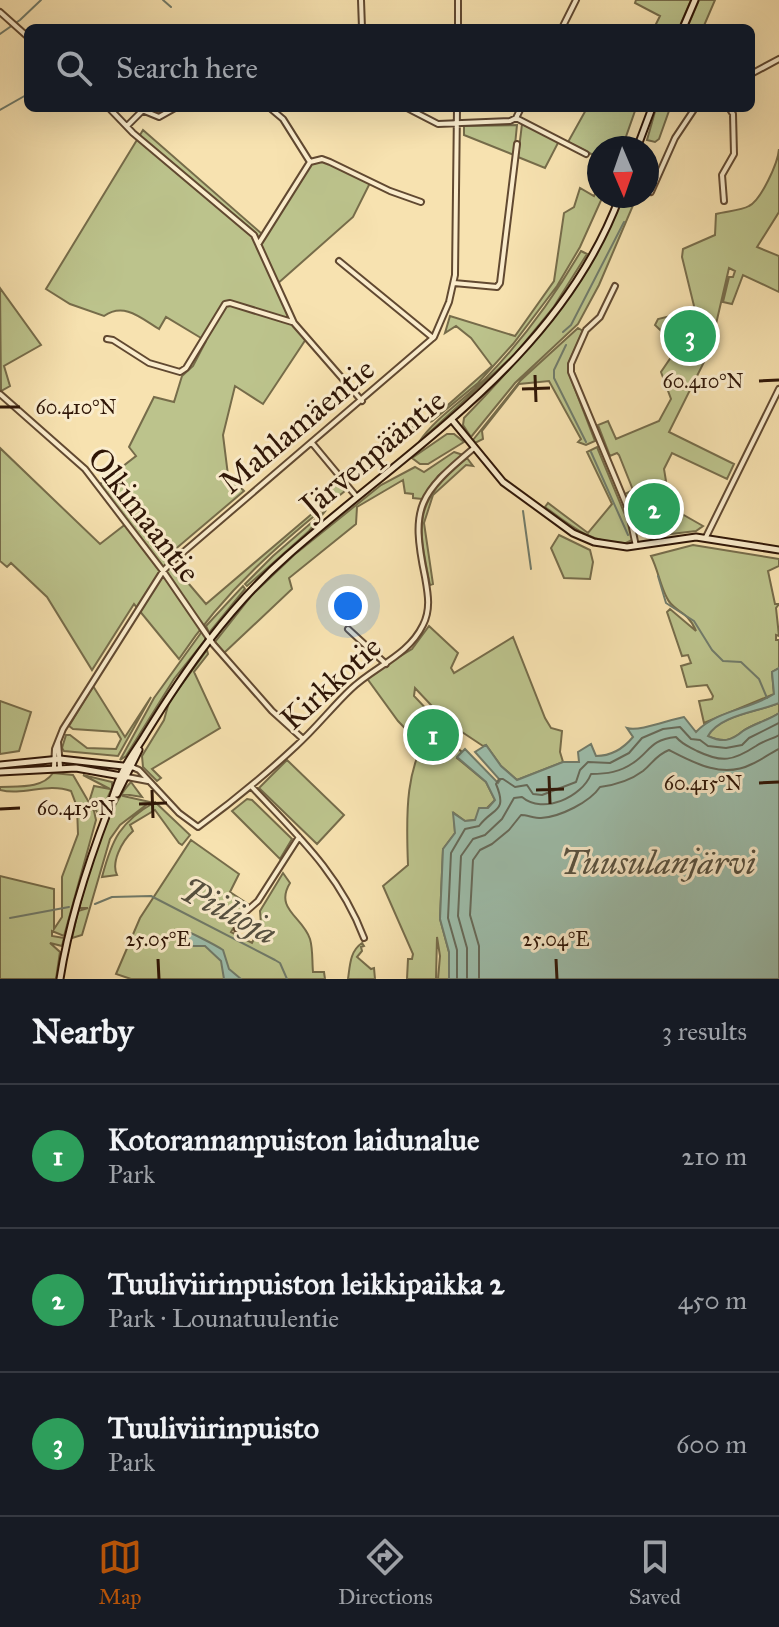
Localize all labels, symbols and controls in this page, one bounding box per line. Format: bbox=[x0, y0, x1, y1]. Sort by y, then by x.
search box bbox=[24, 24, 755, 112]
icon: search bbox=[52, 46, 96, 90]
text: Search here bbox=[116, 50, 258, 86]
north arrow bbox=[587, 136, 659, 208]
pin: 3 bbox=[664, 306, 716, 366]
street label: Mahlamäentie bbox=[211, 350, 383, 502]
text: 60.410°N bbox=[662, 369, 744, 393]
street label: Järvenpääntie bbox=[290, 381, 453, 527]
text: 60.410°N bbox=[35, 395, 117, 419]
street label: Olkimaantie bbox=[79, 440, 209, 590]
pin: 2 bbox=[628, 479, 680, 539]
your location bbox=[328, 586, 368, 626]
street label: Kirkkotie bbox=[273, 628, 389, 738]
pin: 1 bbox=[407, 705, 459, 765]
text: 60.415°N bbox=[664, 771, 742, 795]
text: 60.415°N bbox=[37, 796, 115, 820]
water label: Tuusulanjärvi bbox=[560, 842, 756, 883]
water label: Piilioja bbox=[174, 869, 284, 953]
text: 25.05°E bbox=[125, 927, 191, 951]
text: 25.04°E bbox=[522, 927, 590, 951]
text: Nearby bbox=[32, 1011, 134, 1052]
text: 3 results bbox=[662, 1015, 747, 1047]
text: Kotorannanpuiston laidunalue bbox=[108, 1122, 480, 1158]
text: 1 bbox=[53, 1140, 63, 1172]
text: 210 m bbox=[681, 1140, 747, 1172]
text: Park bbox=[108, 1158, 155, 1190]
text: Tuuliviirinpuiston leikkipaikka 2 bbox=[108, 1266, 504, 1302]
text: 2 bbox=[52, 1284, 64, 1316]
text: 450 m bbox=[678, 1284, 747, 1316]
text: Park · Lounatuulentie bbox=[108, 1302, 339, 1334]
text: Tuuliviirinpuisto bbox=[108, 1410, 319, 1446]
text: 3 bbox=[53, 1428, 63, 1460]
text: 600 m bbox=[676, 1428, 747, 1460]
text: Park bbox=[108, 1446, 155, 1478]
tab: Map bbox=[98, 1535, 142, 1610]
tab: Directions bbox=[338, 1535, 433, 1610]
tab: Saved bbox=[629, 1535, 681, 1610]

